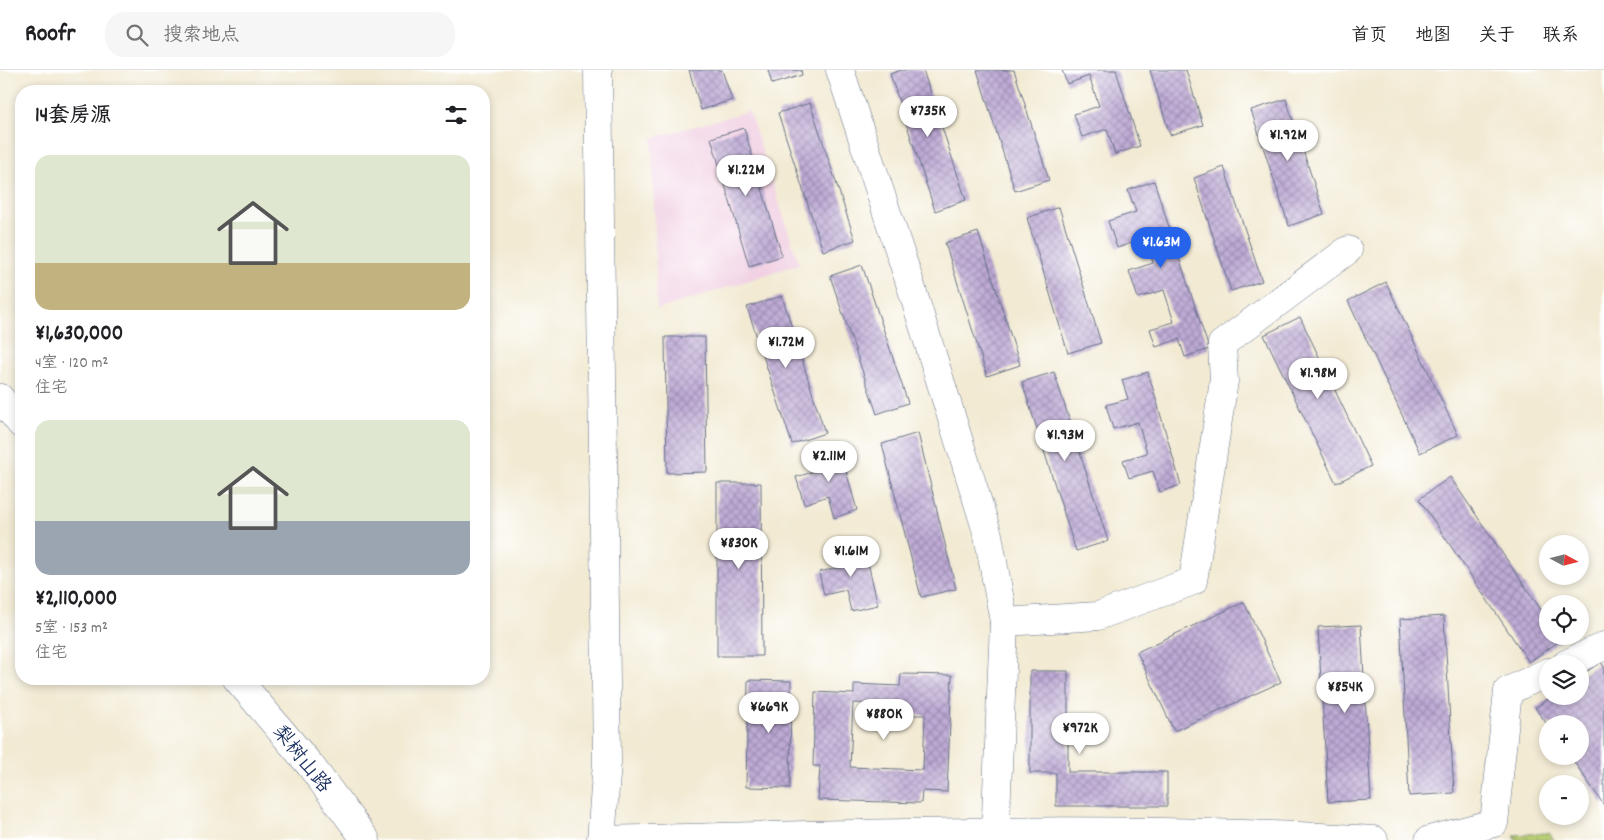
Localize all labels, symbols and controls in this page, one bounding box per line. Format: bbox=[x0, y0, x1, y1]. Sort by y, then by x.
search box bbox=[105, 12, 455, 57]
text: Roofr bbox=[25, 18, 75, 52]
icon: search bbox=[123, 21, 151, 49]
text: 搜索地点 bbox=[163, 23, 239, 50]
text: 首页 bbox=[1351, 24, 1387, 49]
text: 地图 bbox=[1415, 24, 1451, 49]
text: 关于 bbox=[1479, 24, 1515, 49]
text: 联系 bbox=[1543, 24, 1579, 49]
pin: ¥735K bbox=[893, 96, 963, 138]
text: ¥735K bbox=[910, 100, 946, 123]
icon: filters bbox=[442, 101, 470, 129]
text: 14套房源 bbox=[35, 102, 111, 132]
pin: ¥1.92M bbox=[1247, 119, 1329, 162]
text: ¥1.92M bbox=[1269, 124, 1307, 147]
pin: ¥1.22M bbox=[705, 154, 787, 197]
text: ¥1.22M bbox=[727, 159, 765, 182]
icon: home bbox=[208, 188, 298, 278]
pin: ¥1.63M bbox=[1120, 226, 1202, 269]
text: ¥1.63M bbox=[1142, 231, 1180, 254]
text: ¥1,630,000 bbox=[35, 320, 123, 350]
pin: ¥1.72M bbox=[745, 326, 827, 369]
text: ¥1.72M bbox=[768, 331, 804, 354]
text: 4室 · 120 m² bbox=[35, 352, 108, 375]
pin: ¥1.98M bbox=[1277, 358, 1359, 400]
text: ¥1.98M bbox=[1299, 362, 1337, 385]
text: 住宅 bbox=[35, 377, 67, 400]
pin: ¥1.93M bbox=[1024, 420, 1106, 462]
text: ¥1.93M bbox=[1046, 424, 1084, 447]
pin: ¥2.11M bbox=[788, 440, 870, 483]
text: ¥2.11M bbox=[812, 445, 846, 468]
icon: home bbox=[208, 453, 298, 543]
pin: ¥830K bbox=[704, 528, 774, 570]
text: ¥830K bbox=[720, 532, 758, 555]
north arrow bbox=[1539, 535, 1589, 585]
map controls bbox=[1539, 535, 1589, 825]
pin: ¥1.61M bbox=[810, 536, 892, 578]
text: ¥1.61M bbox=[834, 540, 868, 563]
text: ¥2,110,000 bbox=[35, 585, 117, 615]
button: locate bbox=[1539, 595, 1589, 645]
text: 5室 · 153 m² bbox=[35, 617, 108, 640]
text: 住宅 bbox=[35, 642, 67, 665]
button: layers bbox=[1539, 655, 1589, 705]
pin: ¥854K bbox=[1310, 672, 1380, 714]
text: ¥854K bbox=[1327, 676, 1363, 699]
pin: ¥669K bbox=[734, 692, 804, 734]
text: ¥669K bbox=[750, 696, 788, 719]
pin: ¥880K bbox=[849, 698, 919, 741]
text: ¥880K bbox=[866, 703, 902, 726]
pin: ¥972K bbox=[1045, 712, 1115, 755]
button: + bbox=[1539, 715, 1589, 765]
text: ¥972K bbox=[1062, 717, 1098, 740]
street label: 梨树山路 bbox=[265, 720, 337, 801]
button: − bbox=[1539, 775, 1589, 825]

